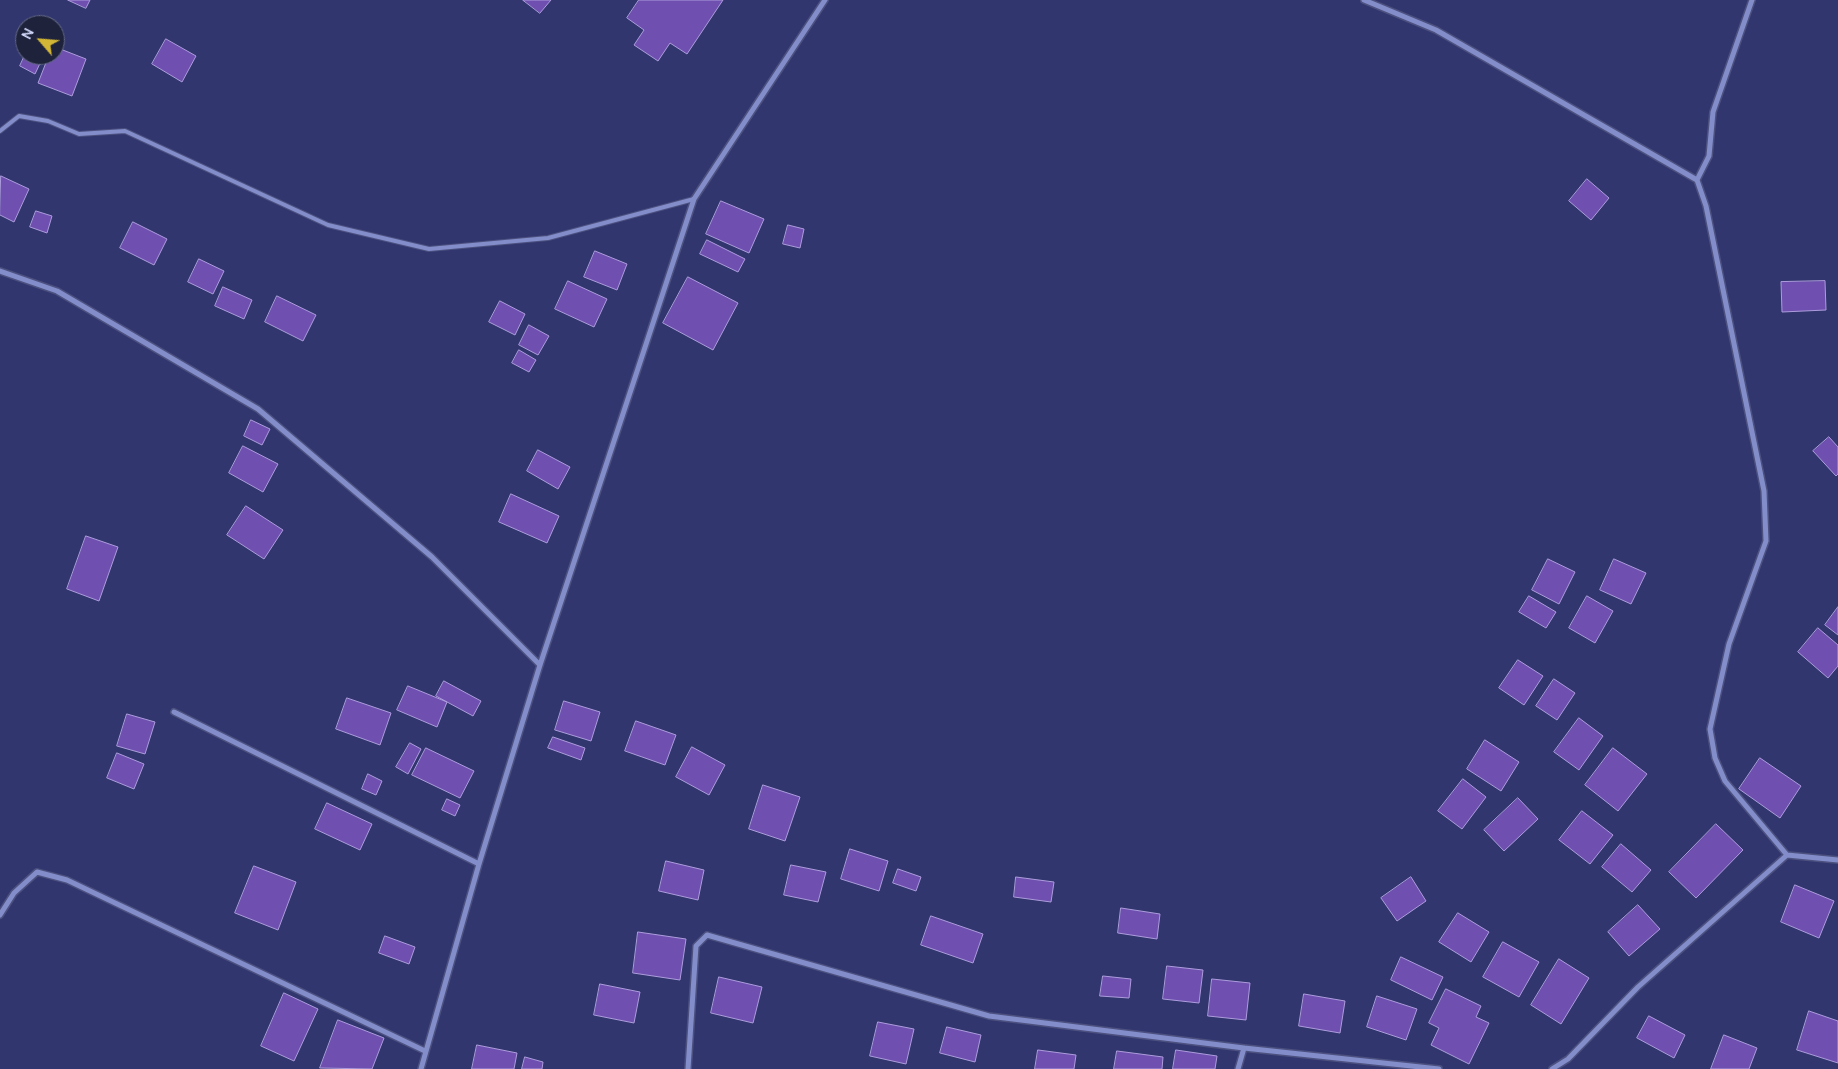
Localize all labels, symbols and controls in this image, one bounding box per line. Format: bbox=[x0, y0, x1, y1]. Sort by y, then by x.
north arrow bbox=[15, 15, 65, 65]
text: N bbox=[16, 25, 38, 42]

